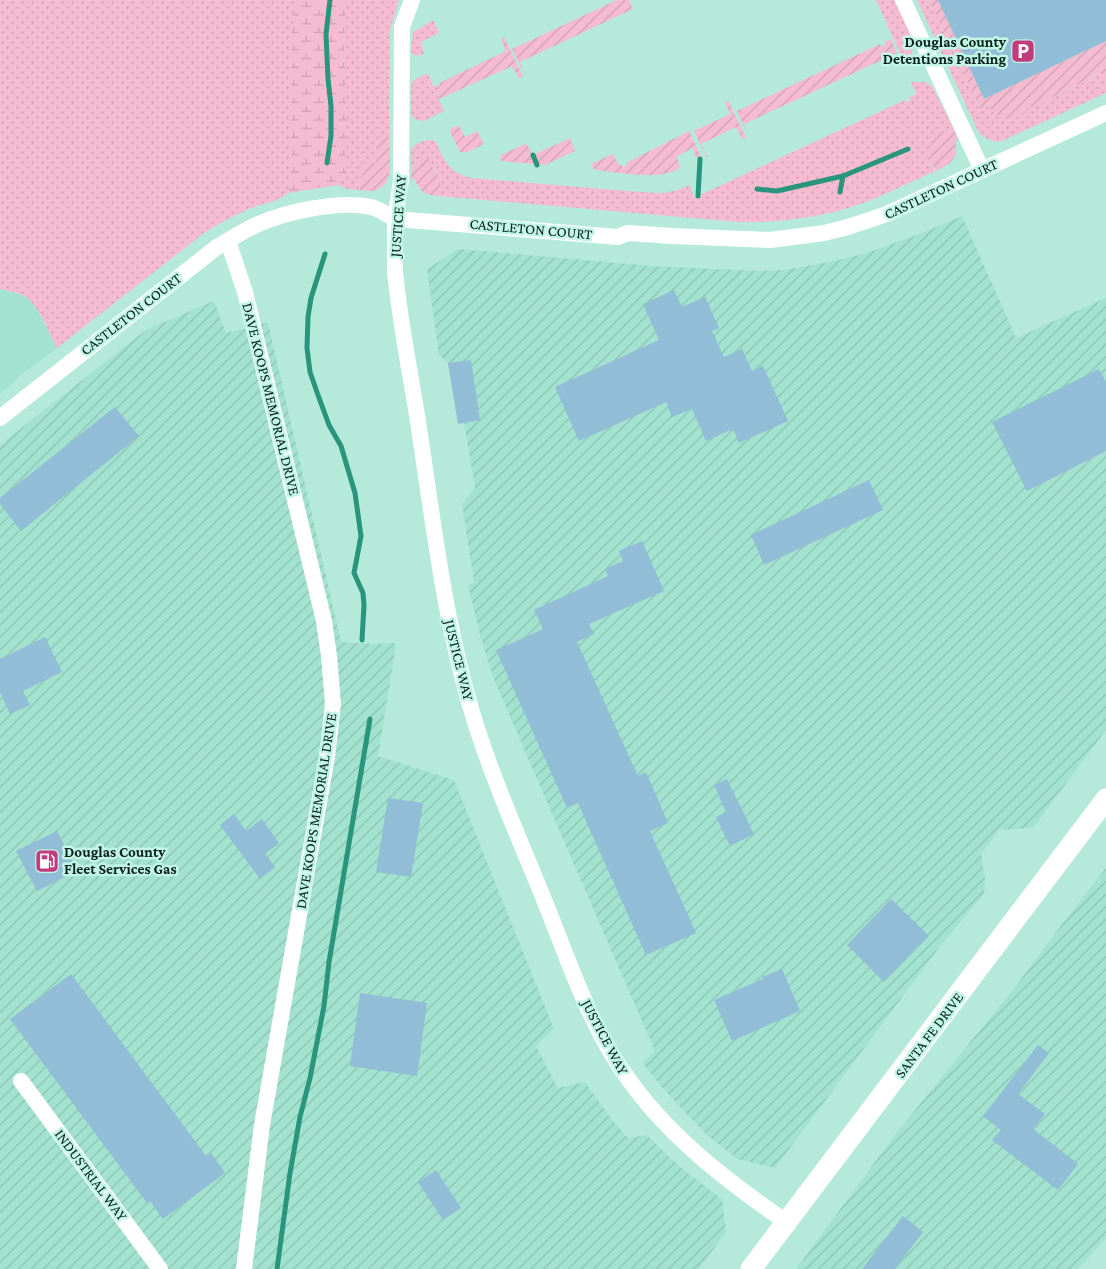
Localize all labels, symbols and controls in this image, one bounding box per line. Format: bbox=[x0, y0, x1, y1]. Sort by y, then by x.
place label: Douglas County Detentions Parking bbox=[883, 34, 1007, 67]
parking icon: Douglas County Detentions Parking bbox=[1010, 38, 1036, 64]
street label: CASTLETON COURT bbox=[882, 156, 1000, 222]
street label: JUSTICE WAY bbox=[387, 174, 410, 260]
street label: CASTLETON COURT bbox=[469, 216, 593, 242]
street label: CASTLETON COURT bbox=[77, 270, 185, 358]
street label: DAVE KOOPS MEMORIAL DRIVE bbox=[239, 301, 303, 497]
street label: JUSTICE WAY bbox=[440, 616, 477, 702]
street label: DAVE KOOPS MEMORIAL DRIVE bbox=[293, 712, 339, 910]
place label: Douglas County Fleet Services Gas bbox=[64, 844, 177, 877]
fuel station icon: Douglas County Fleet Services Gas bbox=[34, 848, 60, 874]
street label: SANTA FE DRIVE bbox=[892, 989, 966, 1081]
street label: JUSTICE WAY bbox=[577, 995, 632, 1078]
street label: INDUSTRIAL WAY bbox=[52, 1126, 131, 1224]

